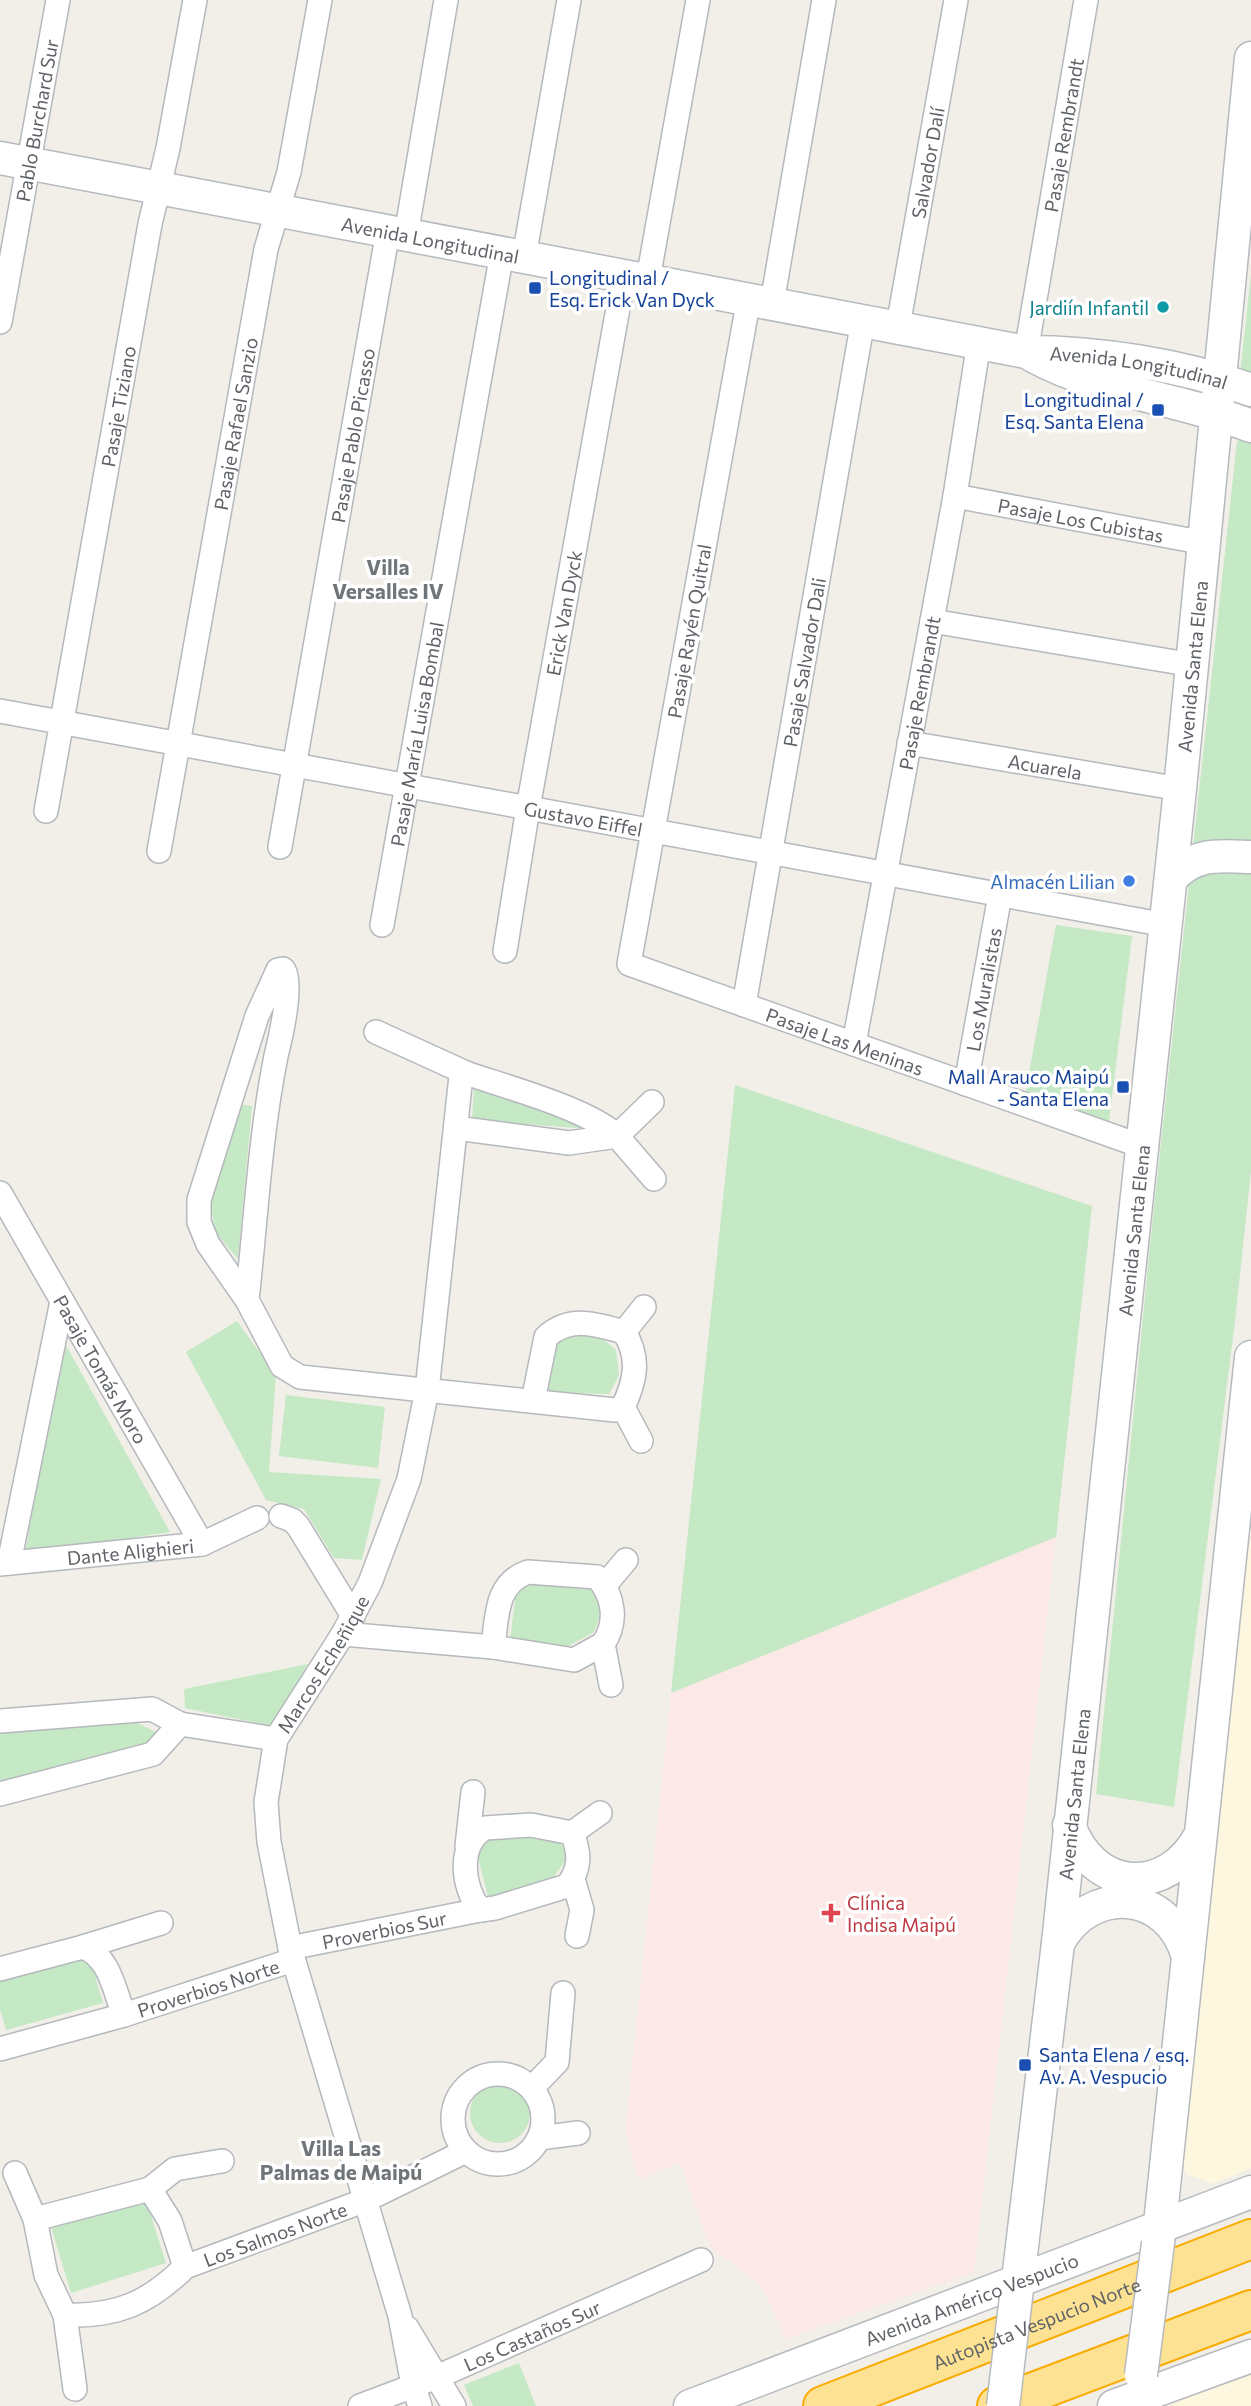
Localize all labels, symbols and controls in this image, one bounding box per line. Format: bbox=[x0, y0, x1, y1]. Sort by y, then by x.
street label: Pablo Burchard Sur bbox=[10, 37, 62, 203]
street label: Pasaje Rembrandt bbox=[1039, 56, 1087, 214]
street label: Salvador Dalí bbox=[906, 104, 948, 220]
street label: Avenida Longitudinal bbox=[340, 211, 521, 267]
place label: Longitudinal / Esq. Erick Van Dyck bbox=[549, 266, 715, 311]
marker: Longitudinal / Esq. Erick Van Dyck bbox=[527, 280, 543, 296]
place label: Jardiín Infantil bbox=[1029, 296, 1149, 319]
marker: Jardiín Infantil bbox=[1155, 299, 1171, 315]
street label: Pasaje Rafael Sanzio bbox=[208, 335, 262, 512]
street label: Avenida Longitudinal bbox=[1049, 341, 1231, 393]
street label: Pasaje Tiziano bbox=[96, 344, 140, 469]
street label: Pasaje Pablo Picasso bbox=[326, 346, 379, 524]
place label: Longitudinal / Esq. Santa Elena bbox=[1005, 388, 1144, 433]
marker: Longitudinal / Esq. Santa Elena bbox=[1150, 402, 1166, 418]
street label: Pasaje Los Cubistas bbox=[996, 493, 1166, 546]
street label: Pasaje Rayén Quitral bbox=[662, 542, 716, 720]
street label: Erick Van Dyck bbox=[541, 549, 586, 677]
district label: Villa Versalles IV bbox=[332, 554, 444, 603]
street label: Pasaje Salvador Dali bbox=[778, 576, 830, 749]
street label: Avenida Santa Elena bbox=[1172, 580, 1212, 753]
street label: Pasaje Rembrandt bbox=[893, 614, 944, 772]
street label: Pasaje María Luisa Bombal bbox=[385, 620, 447, 848]
street label: Acuarela bbox=[1006, 749, 1084, 784]
street label: Gustavo Eiffel bbox=[522, 796, 644, 840]
place label: Almacén Lilian bbox=[990, 870, 1115, 893]
marker: Almacén Lilian bbox=[1121, 873, 1137, 889]
street label: Los Muralistas bbox=[961, 926, 1005, 1053]
street label: Pasaje Las Meninas bbox=[763, 1002, 927, 1079]
place label: Mall Arauco Maipú - Santa Elena bbox=[948, 1065, 1109, 1110]
marker: Mall Arauco Maipú - Santa Elena bbox=[1115, 1079, 1131, 1095]
street label: Avenida Santa Elena bbox=[1113, 1143, 1154, 1317]
street label: Pasaje Tomás Moro bbox=[49, 1290, 153, 1447]
street label: Dante Alighieri bbox=[66, 1533, 195, 1569]
street label: Marcos Echeñique bbox=[272, 1591, 373, 1737]
street label: Avenida Santa Elena bbox=[1053, 1707, 1094, 1881]
place label: Clínica Indisa Maipú bbox=[847, 1891, 956, 1936]
marker: Clínica Indisa Maipú bbox=[821, 1903, 841, 1923]
street label: Proverbios Sur bbox=[320, 1905, 449, 1953]
street label: Proverbios Norte bbox=[134, 1954, 282, 2021]
place label: Santa Elena / esq. Av. A. Vespucio bbox=[1039, 2043, 1189, 2088]
marker: Santa Elena / esq. Av. A. Vespucio bbox=[1017, 2057, 1033, 2073]
district label: Villa Las Palmas de Maipú bbox=[260, 2135, 422, 2184]
street label: Los Salmos Norte bbox=[200, 2197, 350, 2271]
street label: Avenida Américo Vespucio bbox=[861, 2248, 1081, 2350]
street label: Autopista Vespucio Norte bbox=[929, 2272, 1144, 2374]
street label: Los Castaños Sur bbox=[460, 2294, 604, 2375]

